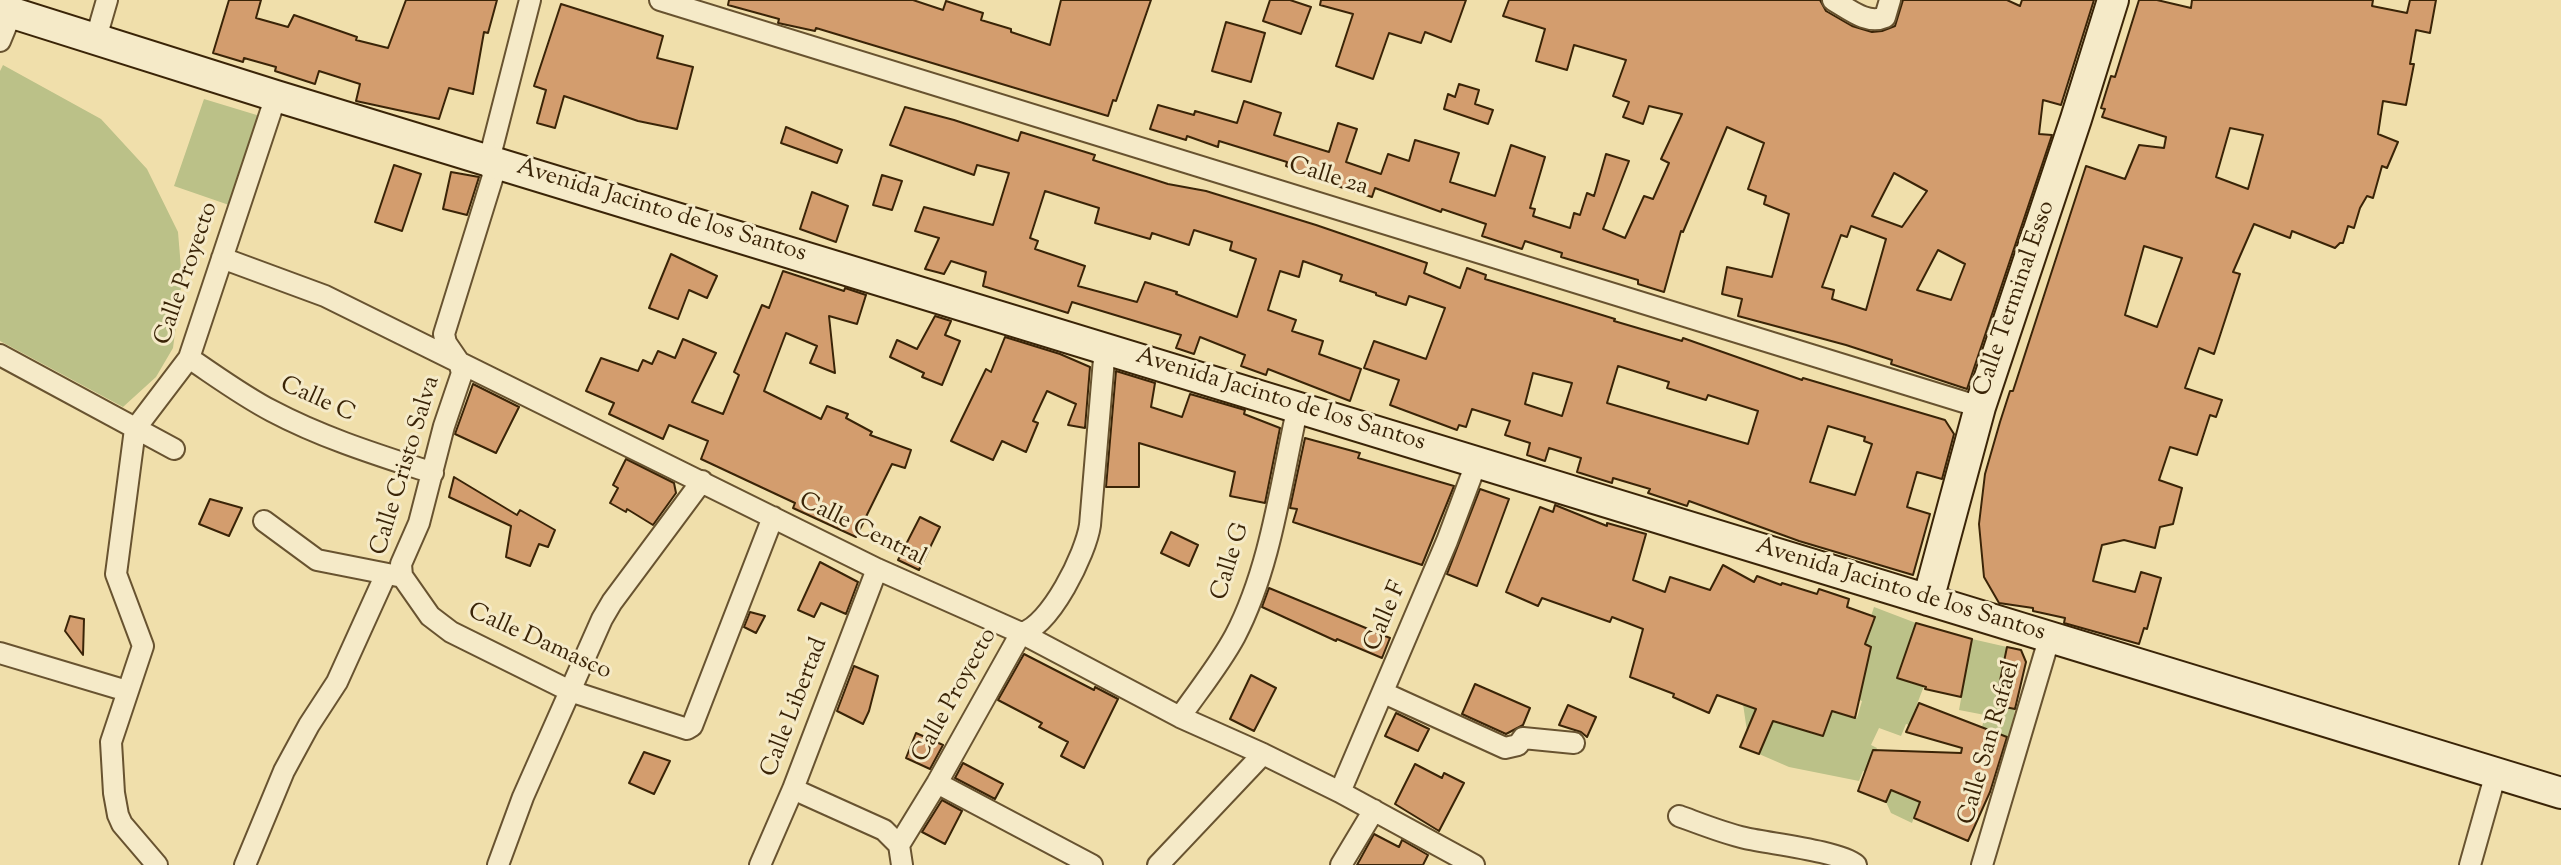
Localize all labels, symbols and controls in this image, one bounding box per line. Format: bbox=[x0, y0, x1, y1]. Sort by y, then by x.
street label: Calle 2a bbox=[1285, 152, 1371, 204]
street label: Avenida Jacinto de los Santos bbox=[513, 154, 809, 270]
street label: Calle Terminal Esso bbox=[1969, 198, 2063, 400]
street label: Calle Proyecto bbox=[150, 199, 226, 349]
street label: Avenida Jacinto de los Santos bbox=[1132, 343, 1428, 459]
street label: Calle C bbox=[275, 372, 359, 430]
street label: Calle Cristo Salva bbox=[366, 373, 448, 559]
street label: Calle Central bbox=[794, 488, 930, 574]
street label: Calle G bbox=[1207, 520, 1257, 604]
street label: Avenida Jacinto de los Santos bbox=[1752, 533, 2048, 649]
street label: Calle F bbox=[1360, 578, 1414, 656]
street label: Calle Damasco bbox=[463, 599, 615, 687]
street label: Calle Proyecto bbox=[907, 624, 1005, 768]
street label: Calle Libertad bbox=[756, 635, 836, 781]
street label: Calle San Rafael bbox=[1954, 658, 2028, 828]

